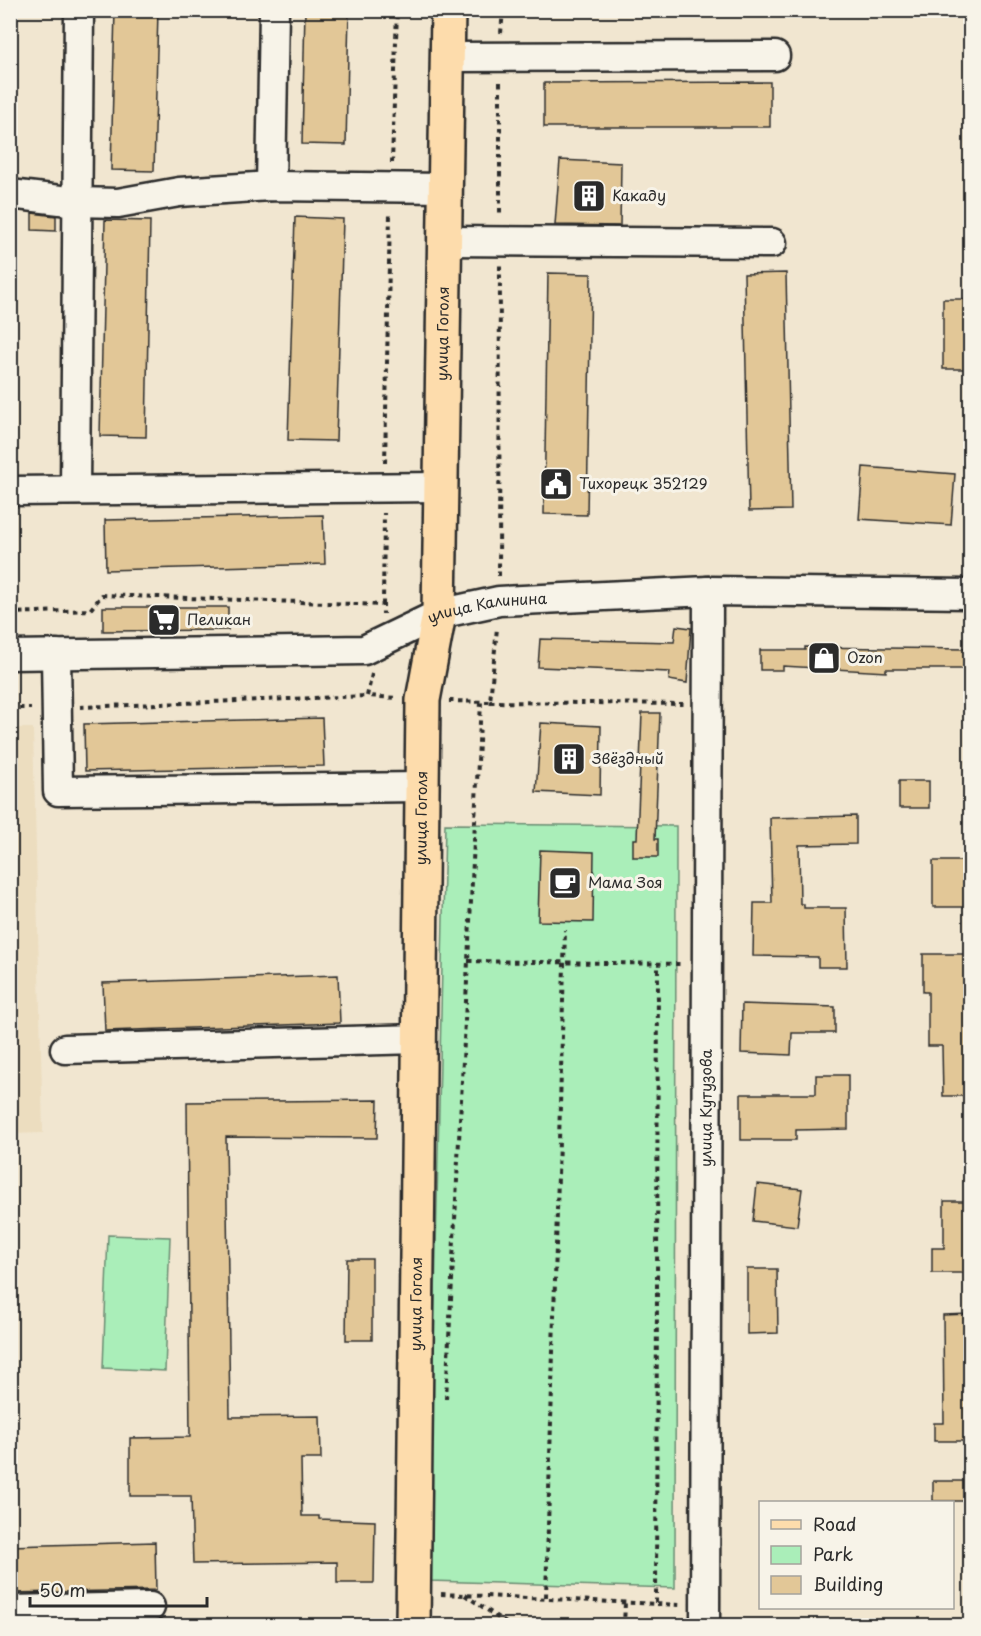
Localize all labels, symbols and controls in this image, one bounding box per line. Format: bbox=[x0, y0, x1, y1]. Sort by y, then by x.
building icon: Какаду bbox=[571, 178, 607, 214]
place label: Какаду bbox=[612, 183, 666, 206]
street label: улица Гоголя bbox=[429, 286, 454, 381]
public building icon: Тихорецк 352129 bbox=[538, 466, 574, 502]
place label: Тихорецк 352129 bbox=[579, 471, 707, 494]
street label: улица Калинина bbox=[423, 586, 548, 628]
supermarket icon: Пеликан bbox=[146, 602, 182, 638]
place label: Пеликан bbox=[187, 607, 251, 630]
shop icon: Ozon bbox=[806, 640, 842, 676]
place label: Ozon bbox=[847, 645, 883, 668]
building icon: Звёздный bbox=[551, 741, 587, 777]
place label: Звёздный bbox=[592, 746, 664, 769]
street label: улица Гоголя bbox=[408, 771, 432, 865]
cafe icon: Мама Зоя bbox=[547, 865, 583, 901]
place label: Мама Зоя bbox=[588, 870, 663, 893]
street label: улица Кутузова bbox=[693, 1048, 717, 1167]
street label: улица Гоголя bbox=[403, 1257, 427, 1351]
legend bbox=[759, 1501, 954, 1609]
text: Road bbox=[813, 1510, 857, 1537]
text: Park bbox=[813, 1540, 853, 1567]
scale bar bbox=[30, 1570, 207, 1608]
text: Building bbox=[813, 1570, 883, 1597]
text: 50 m bbox=[39, 1576, 86, 1603]

